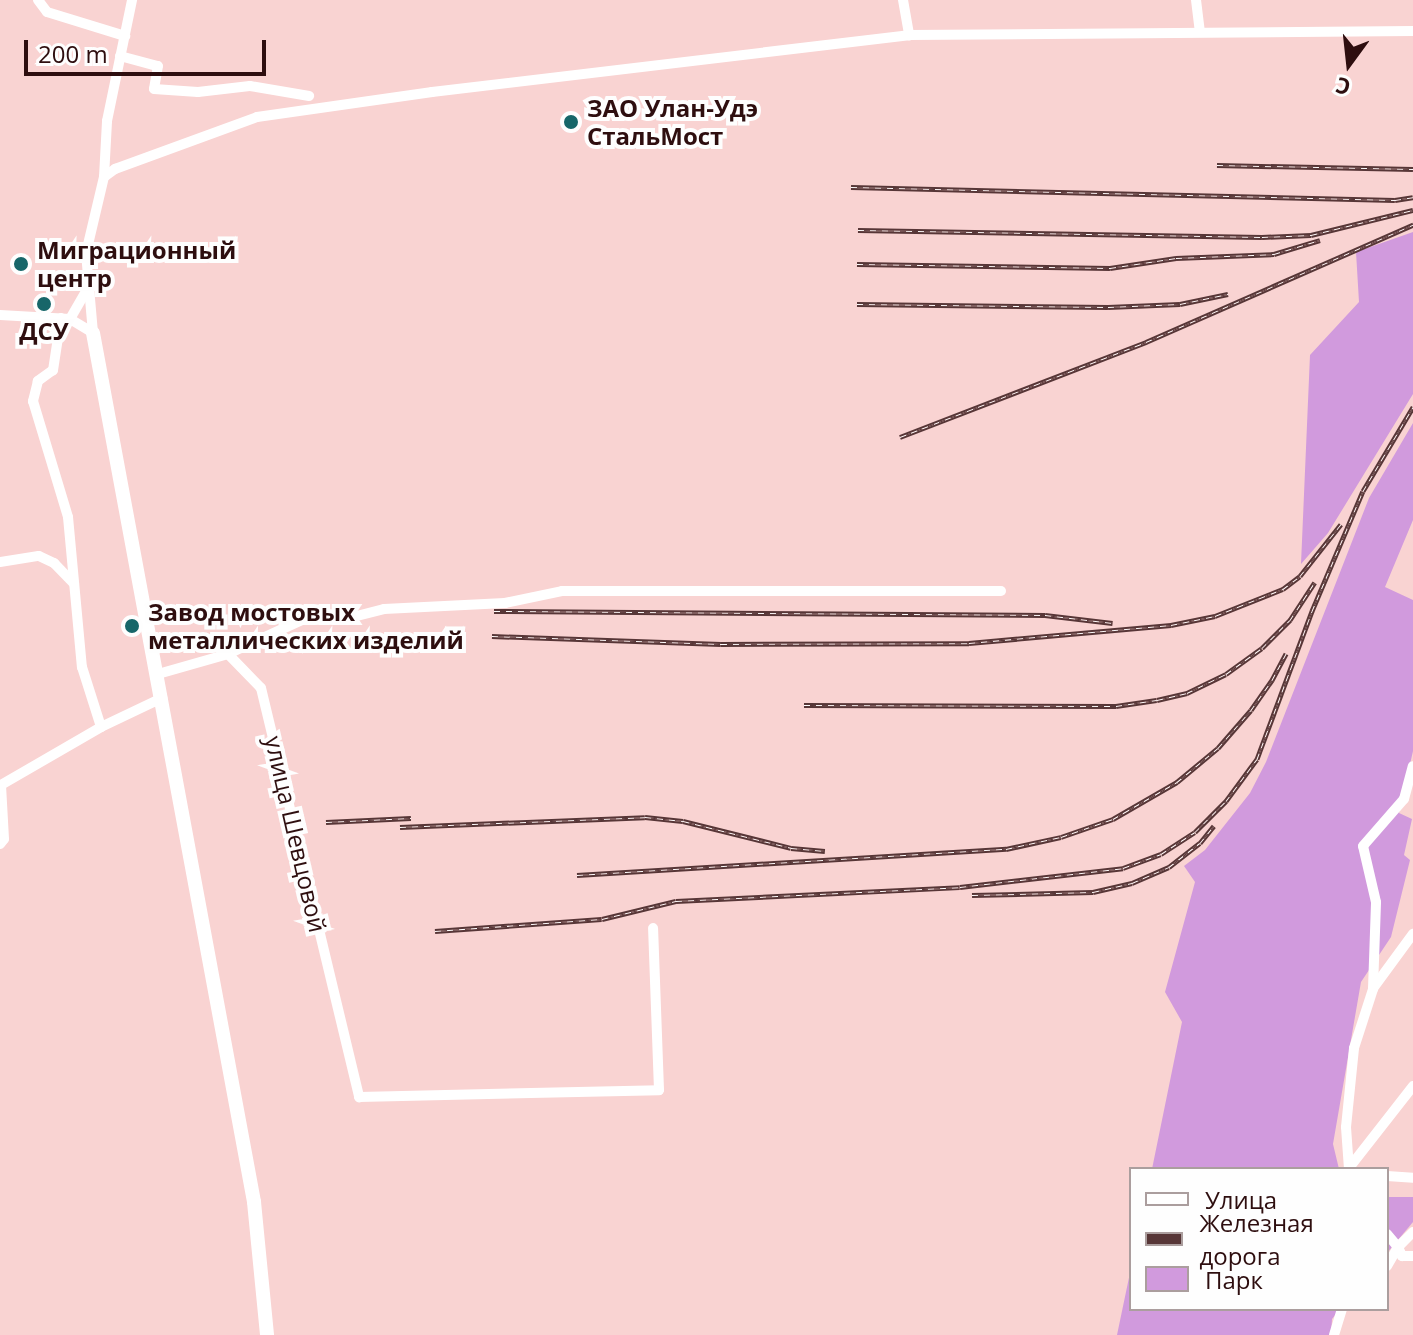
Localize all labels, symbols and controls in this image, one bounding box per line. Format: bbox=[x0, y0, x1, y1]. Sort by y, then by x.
scale bar bbox=[28, 24, 270, 74]
north arrow bbox=[1309, 24, 1389, 104]
text: 200 m bbox=[38, 37, 108, 70]
text: С bbox=[1332, 71, 1353, 103]
place label: ЗАО Улан-Удэ СтальМост bbox=[587, 94, 758, 150]
marker: ЗАО Улан-Удэ СтальМост bbox=[562, 113, 580, 131]
place label: Миграционный центр bbox=[37, 236, 236, 292]
marker: Миграционный центр bbox=[12, 255, 30, 273]
marker: ДСУ bbox=[35, 295, 53, 313]
place label: ДСУ bbox=[19, 317, 69, 345]
place label: Завод мостовых металлических изделий bbox=[148, 598, 464, 654]
marker: Завод мостовых металлических изделий bbox=[123, 617, 141, 635]
street label: улица Шевцовой bbox=[259, 733, 333, 935]
legend bbox=[1129, 1167, 1389, 1311]
text: Улица bbox=[1205, 1183, 1277, 1216]
text: Железная дорога bbox=[1199, 1206, 1314, 1272]
text: Парк bbox=[1205, 1263, 1263, 1296]

